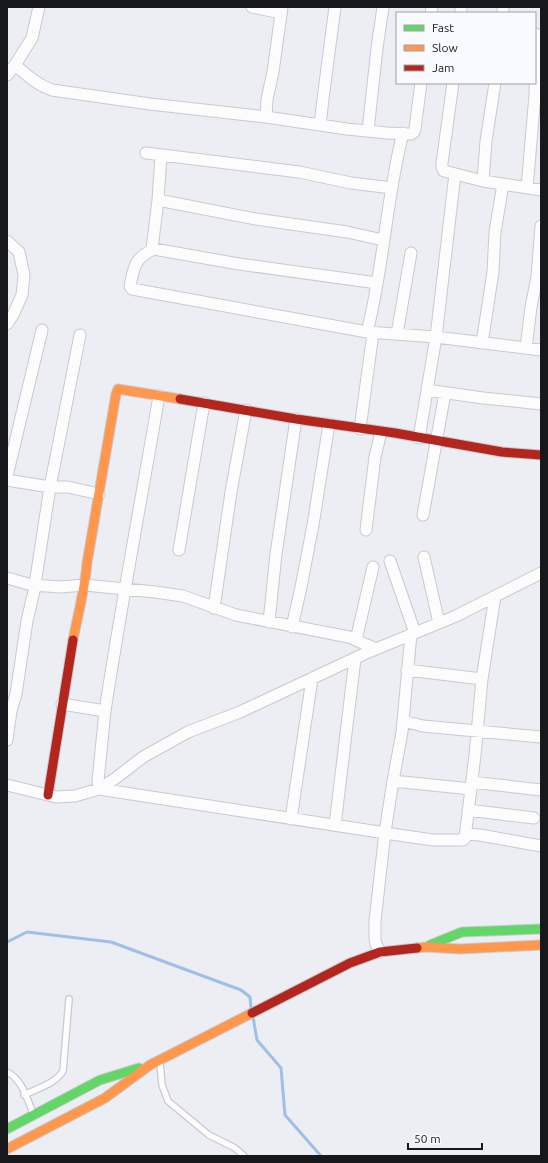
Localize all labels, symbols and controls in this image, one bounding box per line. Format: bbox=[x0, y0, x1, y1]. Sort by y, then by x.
legend bbox=[396, 12, 536, 84]
text: Fast bbox=[432, 21, 454, 34]
text: Slow bbox=[432, 41, 458, 54]
text: Jam bbox=[432, 61, 454, 74]
scale bar bbox=[408, 1125, 482, 1151]
text: 50 m bbox=[414, 1132, 441, 1145]

